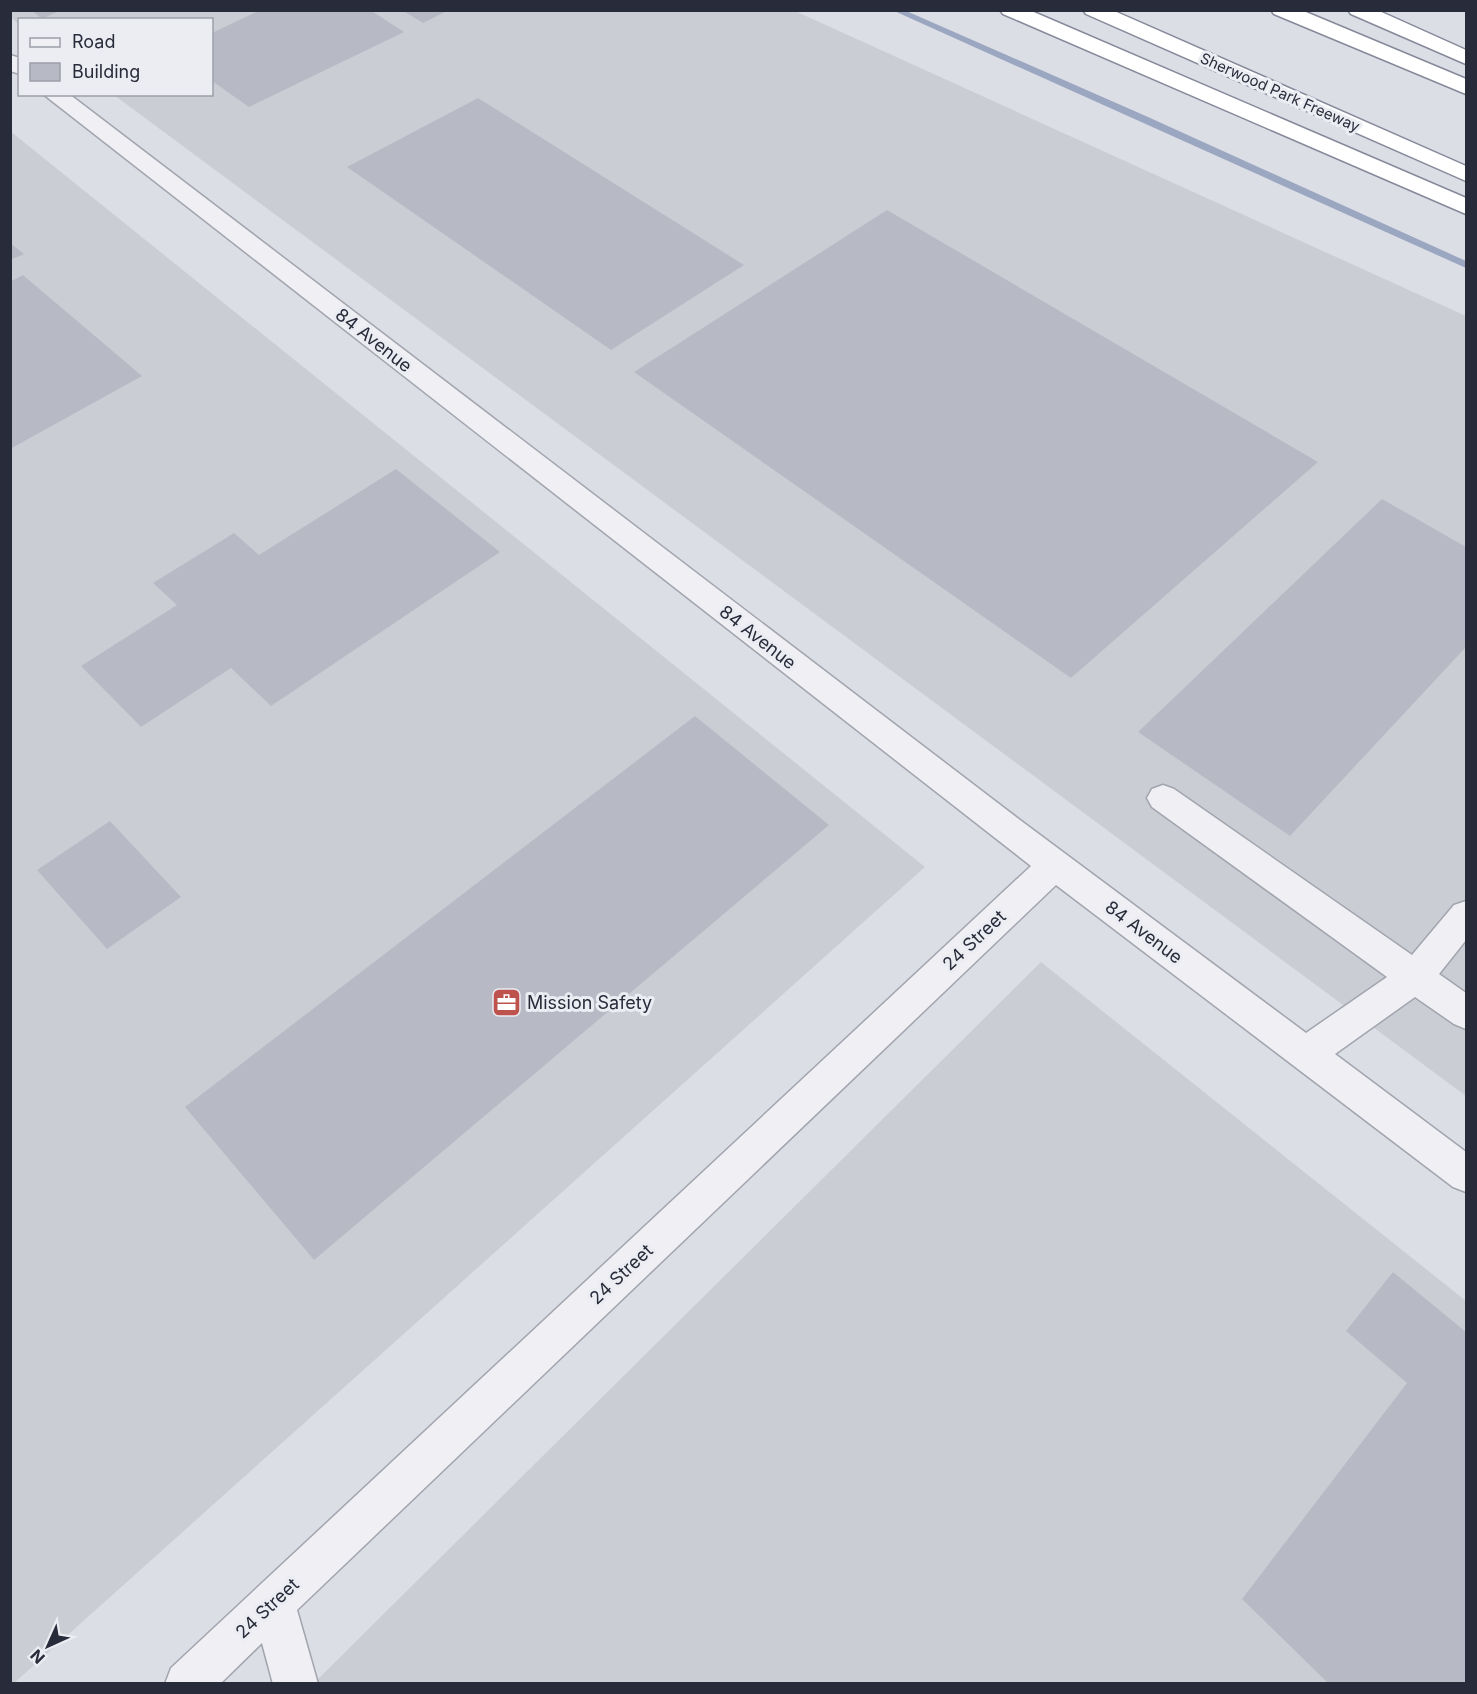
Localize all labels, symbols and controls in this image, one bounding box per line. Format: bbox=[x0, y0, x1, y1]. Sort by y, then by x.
legend bbox=[18, 18, 213, 96]
text: Road bbox=[72, 31, 115, 52]
street label: Sherwood Park Freeway bbox=[1197, 48, 1363, 136]
text: Building bbox=[72, 61, 140, 82]
street label: 84 Avenue bbox=[332, 304, 416, 376]
street label: 84 Avenue bbox=[716, 601, 800, 673]
street label: 84 Avenue bbox=[1101, 896, 1187, 968]
street label: 24 Street bbox=[938, 906, 1010, 974]
office icon: Mission Safety bbox=[490, 986, 522, 1018]
place label: Mission Safety bbox=[527, 992, 652, 1013]
street label: 24 Street bbox=[585, 1240, 657, 1308]
street label: 24 Street bbox=[231, 1574, 303, 1642]
north arrow bbox=[18, 1616, 78, 1676]
text: N bbox=[26, 1645, 49, 1668]

